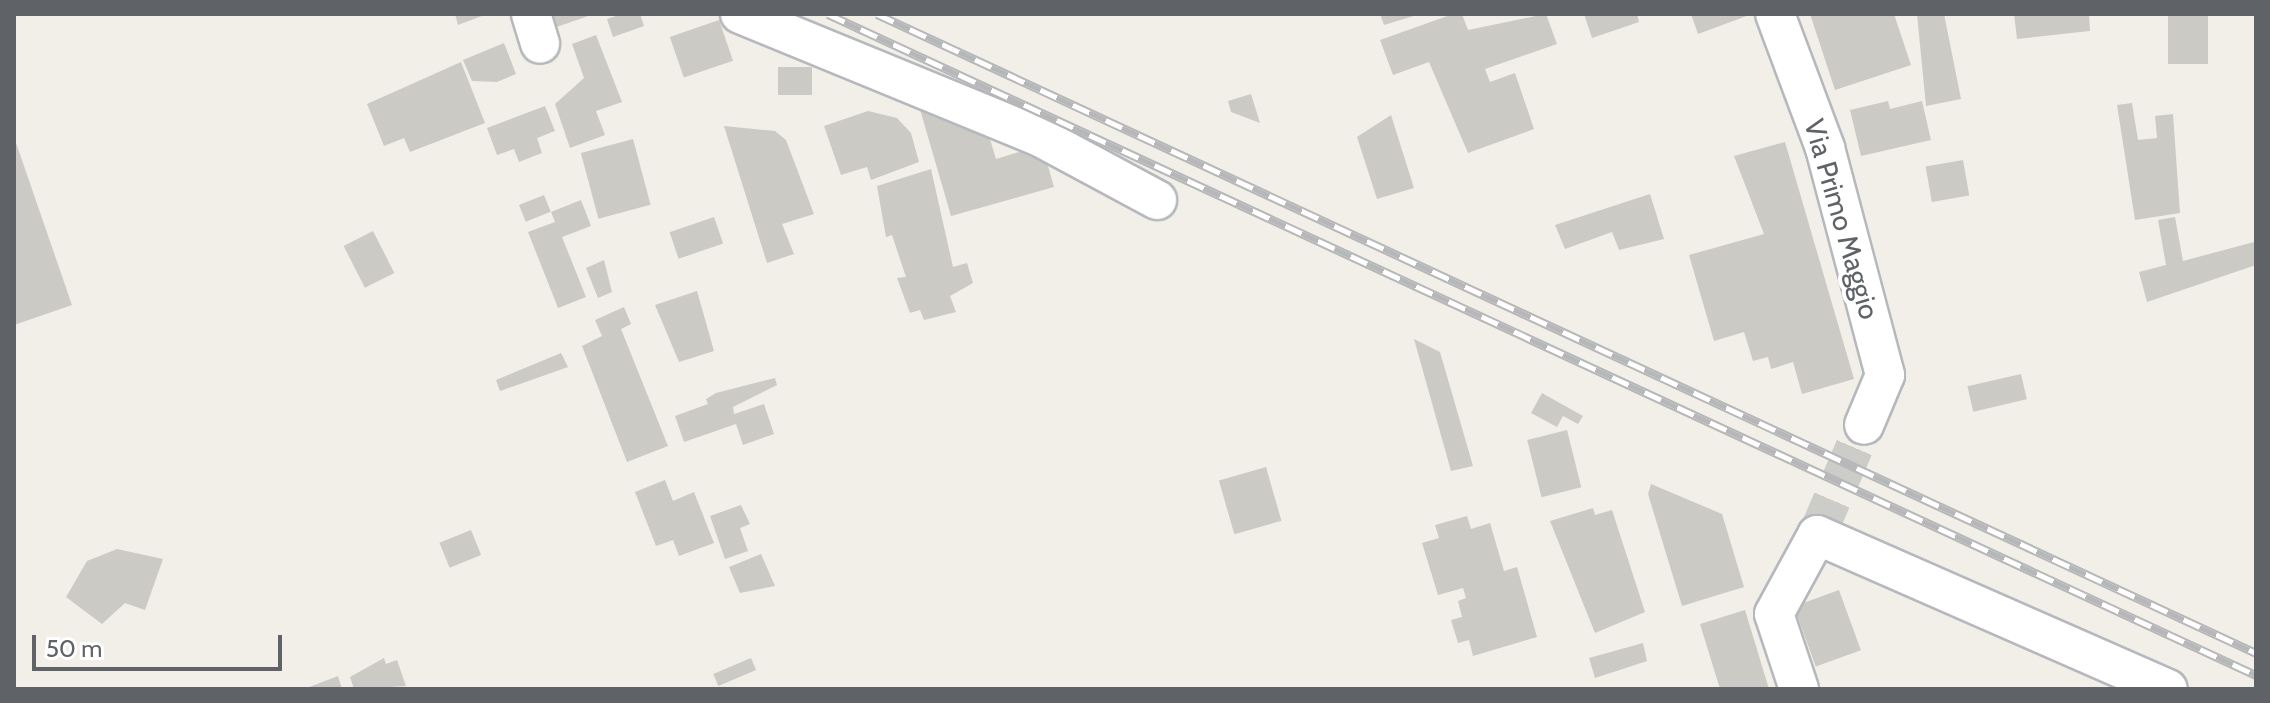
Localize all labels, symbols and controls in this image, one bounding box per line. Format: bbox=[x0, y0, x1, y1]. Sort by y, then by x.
street label: Via Primo Maggio bbox=[1797, 115, 1887, 323]
scale bar bbox=[36, 619, 286, 669]
text: 50 m bbox=[46, 634, 102, 663]

